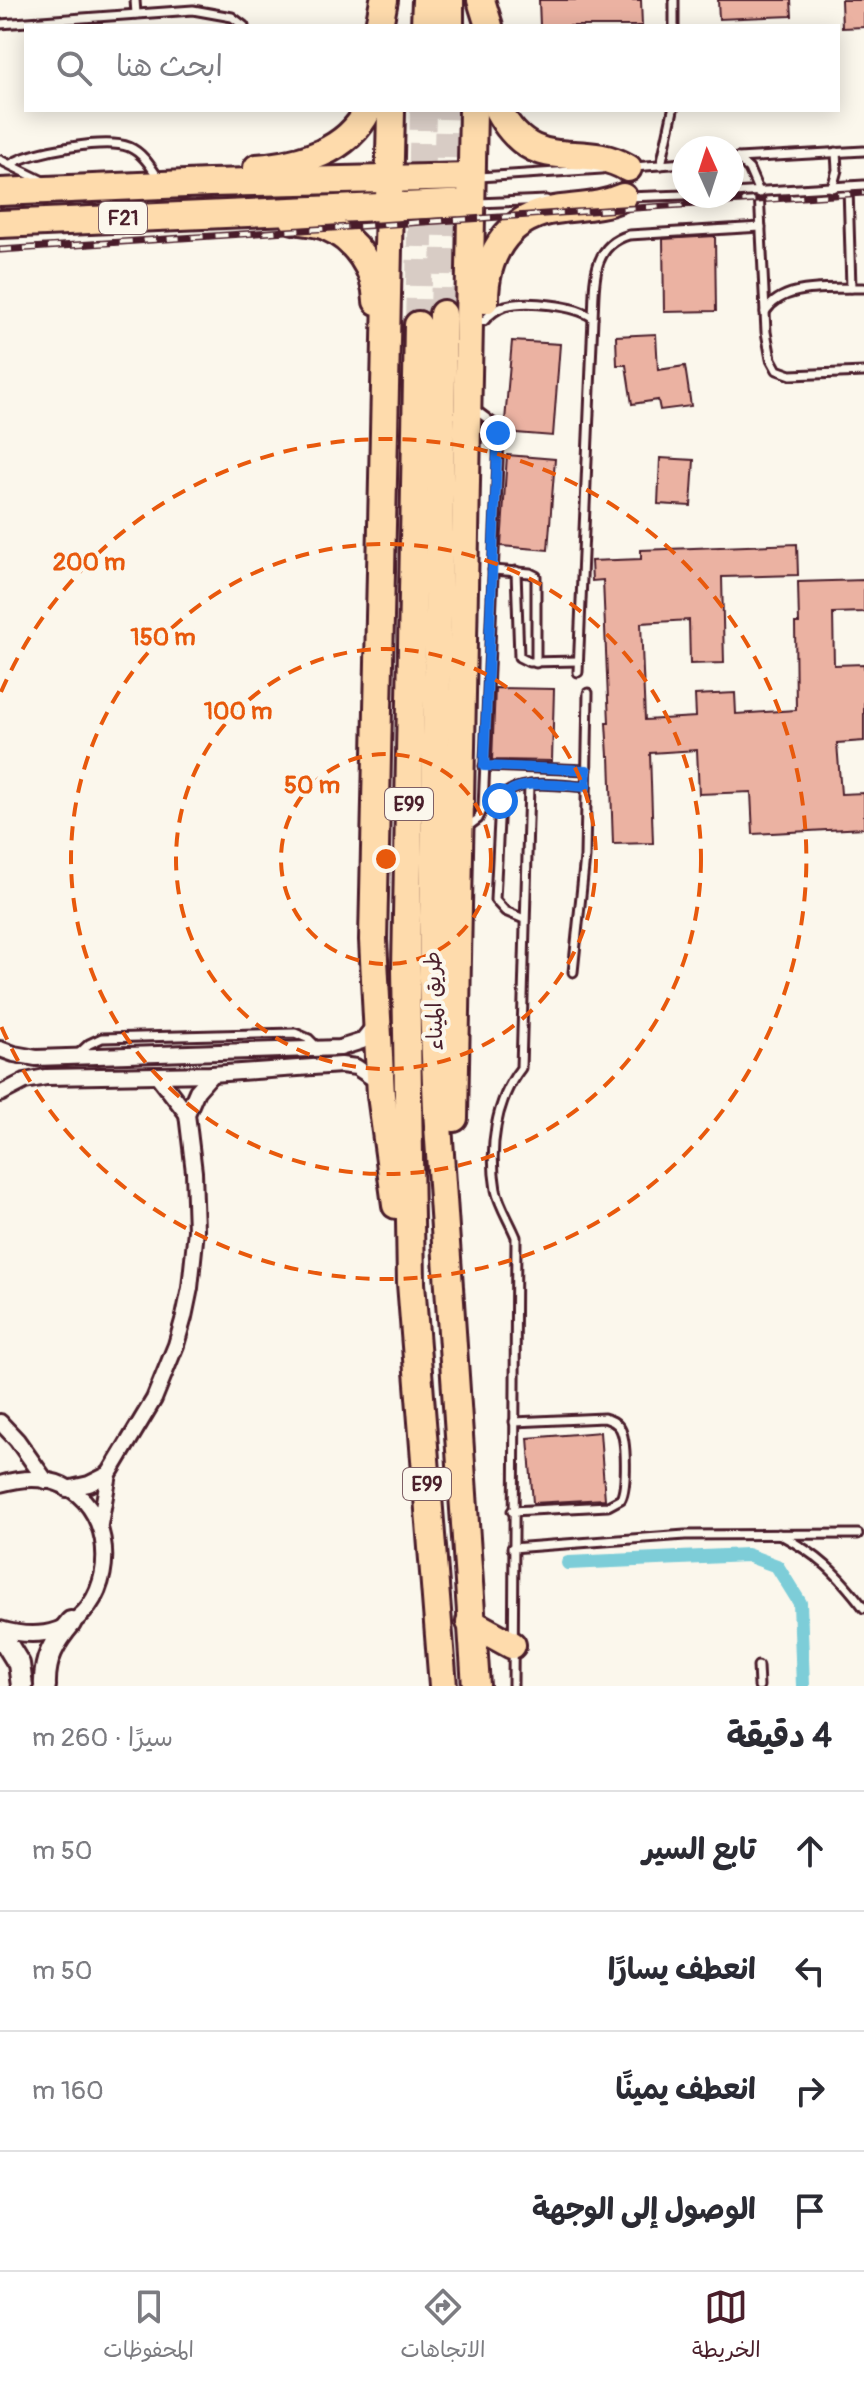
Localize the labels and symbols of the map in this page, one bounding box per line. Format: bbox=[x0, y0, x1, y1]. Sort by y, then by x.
north arrow bbox=[672, 136, 744, 208]
road number: F21 bbox=[99, 202, 147, 234]
route end bbox=[480, 415, 516, 451]
text: 200 m bbox=[53, 548, 125, 577]
text: 150 m bbox=[130, 623, 196, 652]
text: 100 m bbox=[204, 697, 272, 726]
text: 50 m bbox=[284, 771, 340, 800]
route start bbox=[482, 783, 518, 819]
road number: E99 bbox=[385, 788, 433, 820]
centre of rings bbox=[372, 845, 400, 873]
street label: طريق الميناء bbox=[418, 951, 450, 1051]
road number: E99 bbox=[403, 1468, 451, 1500]

